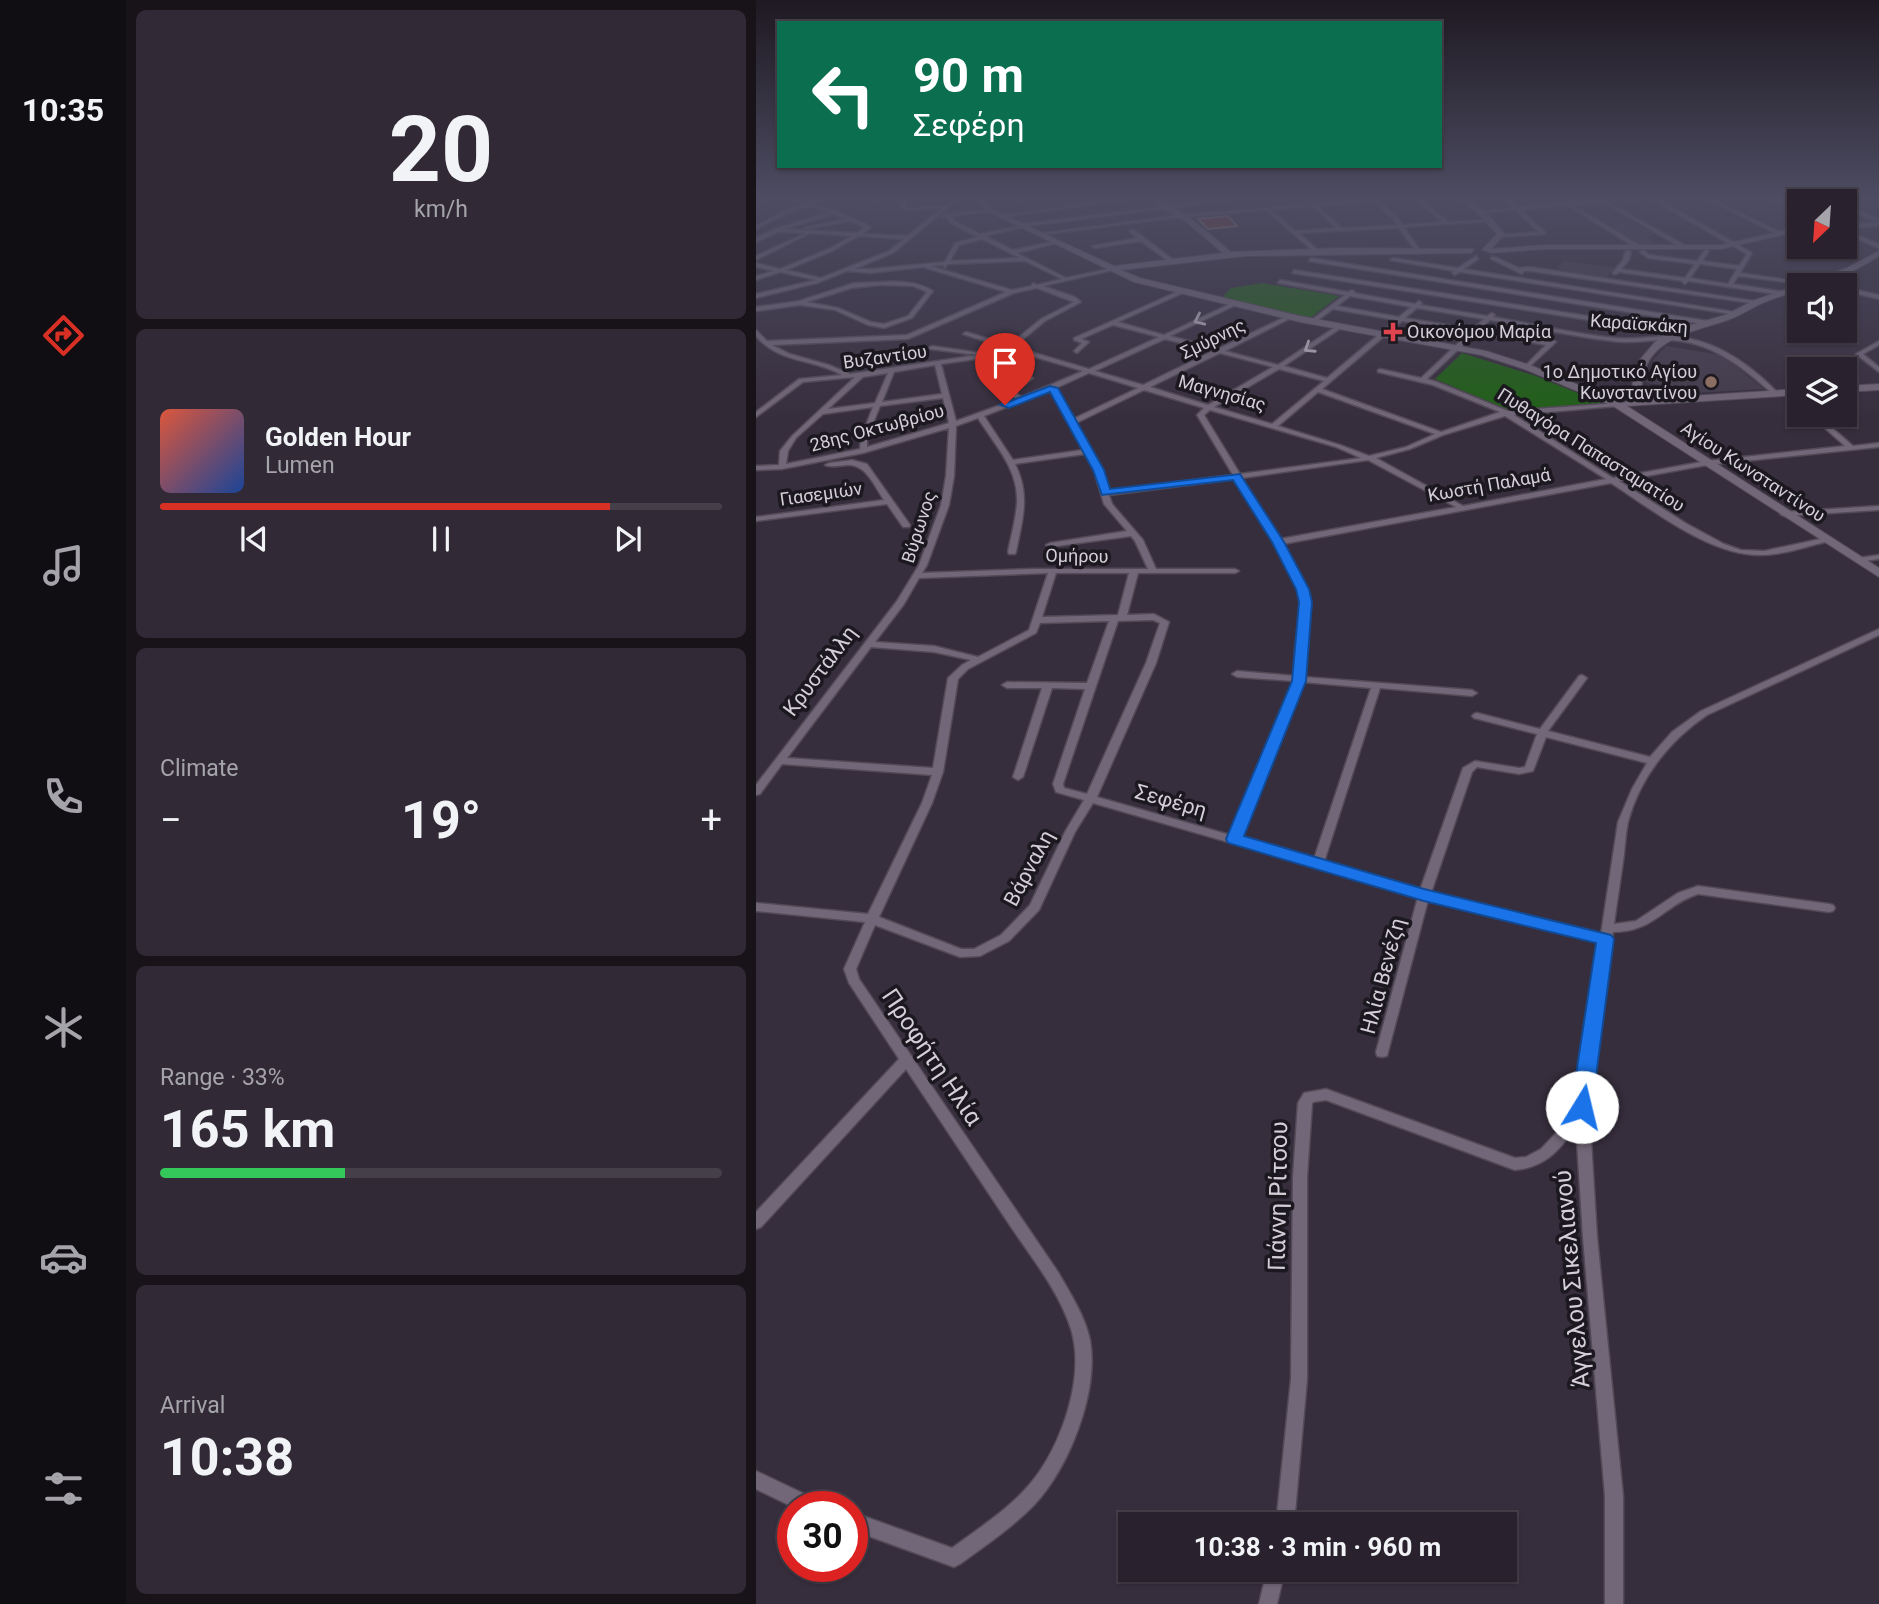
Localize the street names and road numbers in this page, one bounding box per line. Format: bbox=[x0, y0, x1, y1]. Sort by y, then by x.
street label: Καραϊσκάκη bbox=[1589, 310, 1689, 337]
street label: Σμύρνης bbox=[1177, 314, 1248, 363]
street label: Βυζαντίου bbox=[842, 340, 928, 373]
street label: Μαγνησίας bbox=[1176, 370, 1268, 415]
street label: Πυθαγόρα Παπασταματίου bbox=[1494, 383, 1689, 516]
street label: 28ης Οκτωβρίου bbox=[808, 400, 946, 456]
street label: Αγίου Κωνσταντίνου bbox=[1677, 417, 1829, 526]
street label: Κωστή Παλαμά bbox=[1426, 463, 1553, 506]
street label: Γιασεμιών bbox=[778, 477, 864, 510]
street label: Βύρωνος bbox=[897, 488, 940, 566]
street label: Ομήρου bbox=[1045, 544, 1109, 567]
street label: Κρυστάλλη bbox=[778, 621, 862, 721]
street label: Σεφέρη bbox=[1132, 779, 1210, 823]
street label: Βάρναλη bbox=[999, 826, 1059, 910]
street label: Ηλία Βενέζη bbox=[1356, 915, 1410, 1037]
street label: Προφήτη Ηλία bbox=[876, 983, 988, 1131]
street label: Γιάννη Ρίτσου bbox=[1263, 1121, 1293, 1271]
street label: Άγγελου Σικελιανού bbox=[1549, 1169, 1595, 1389]

